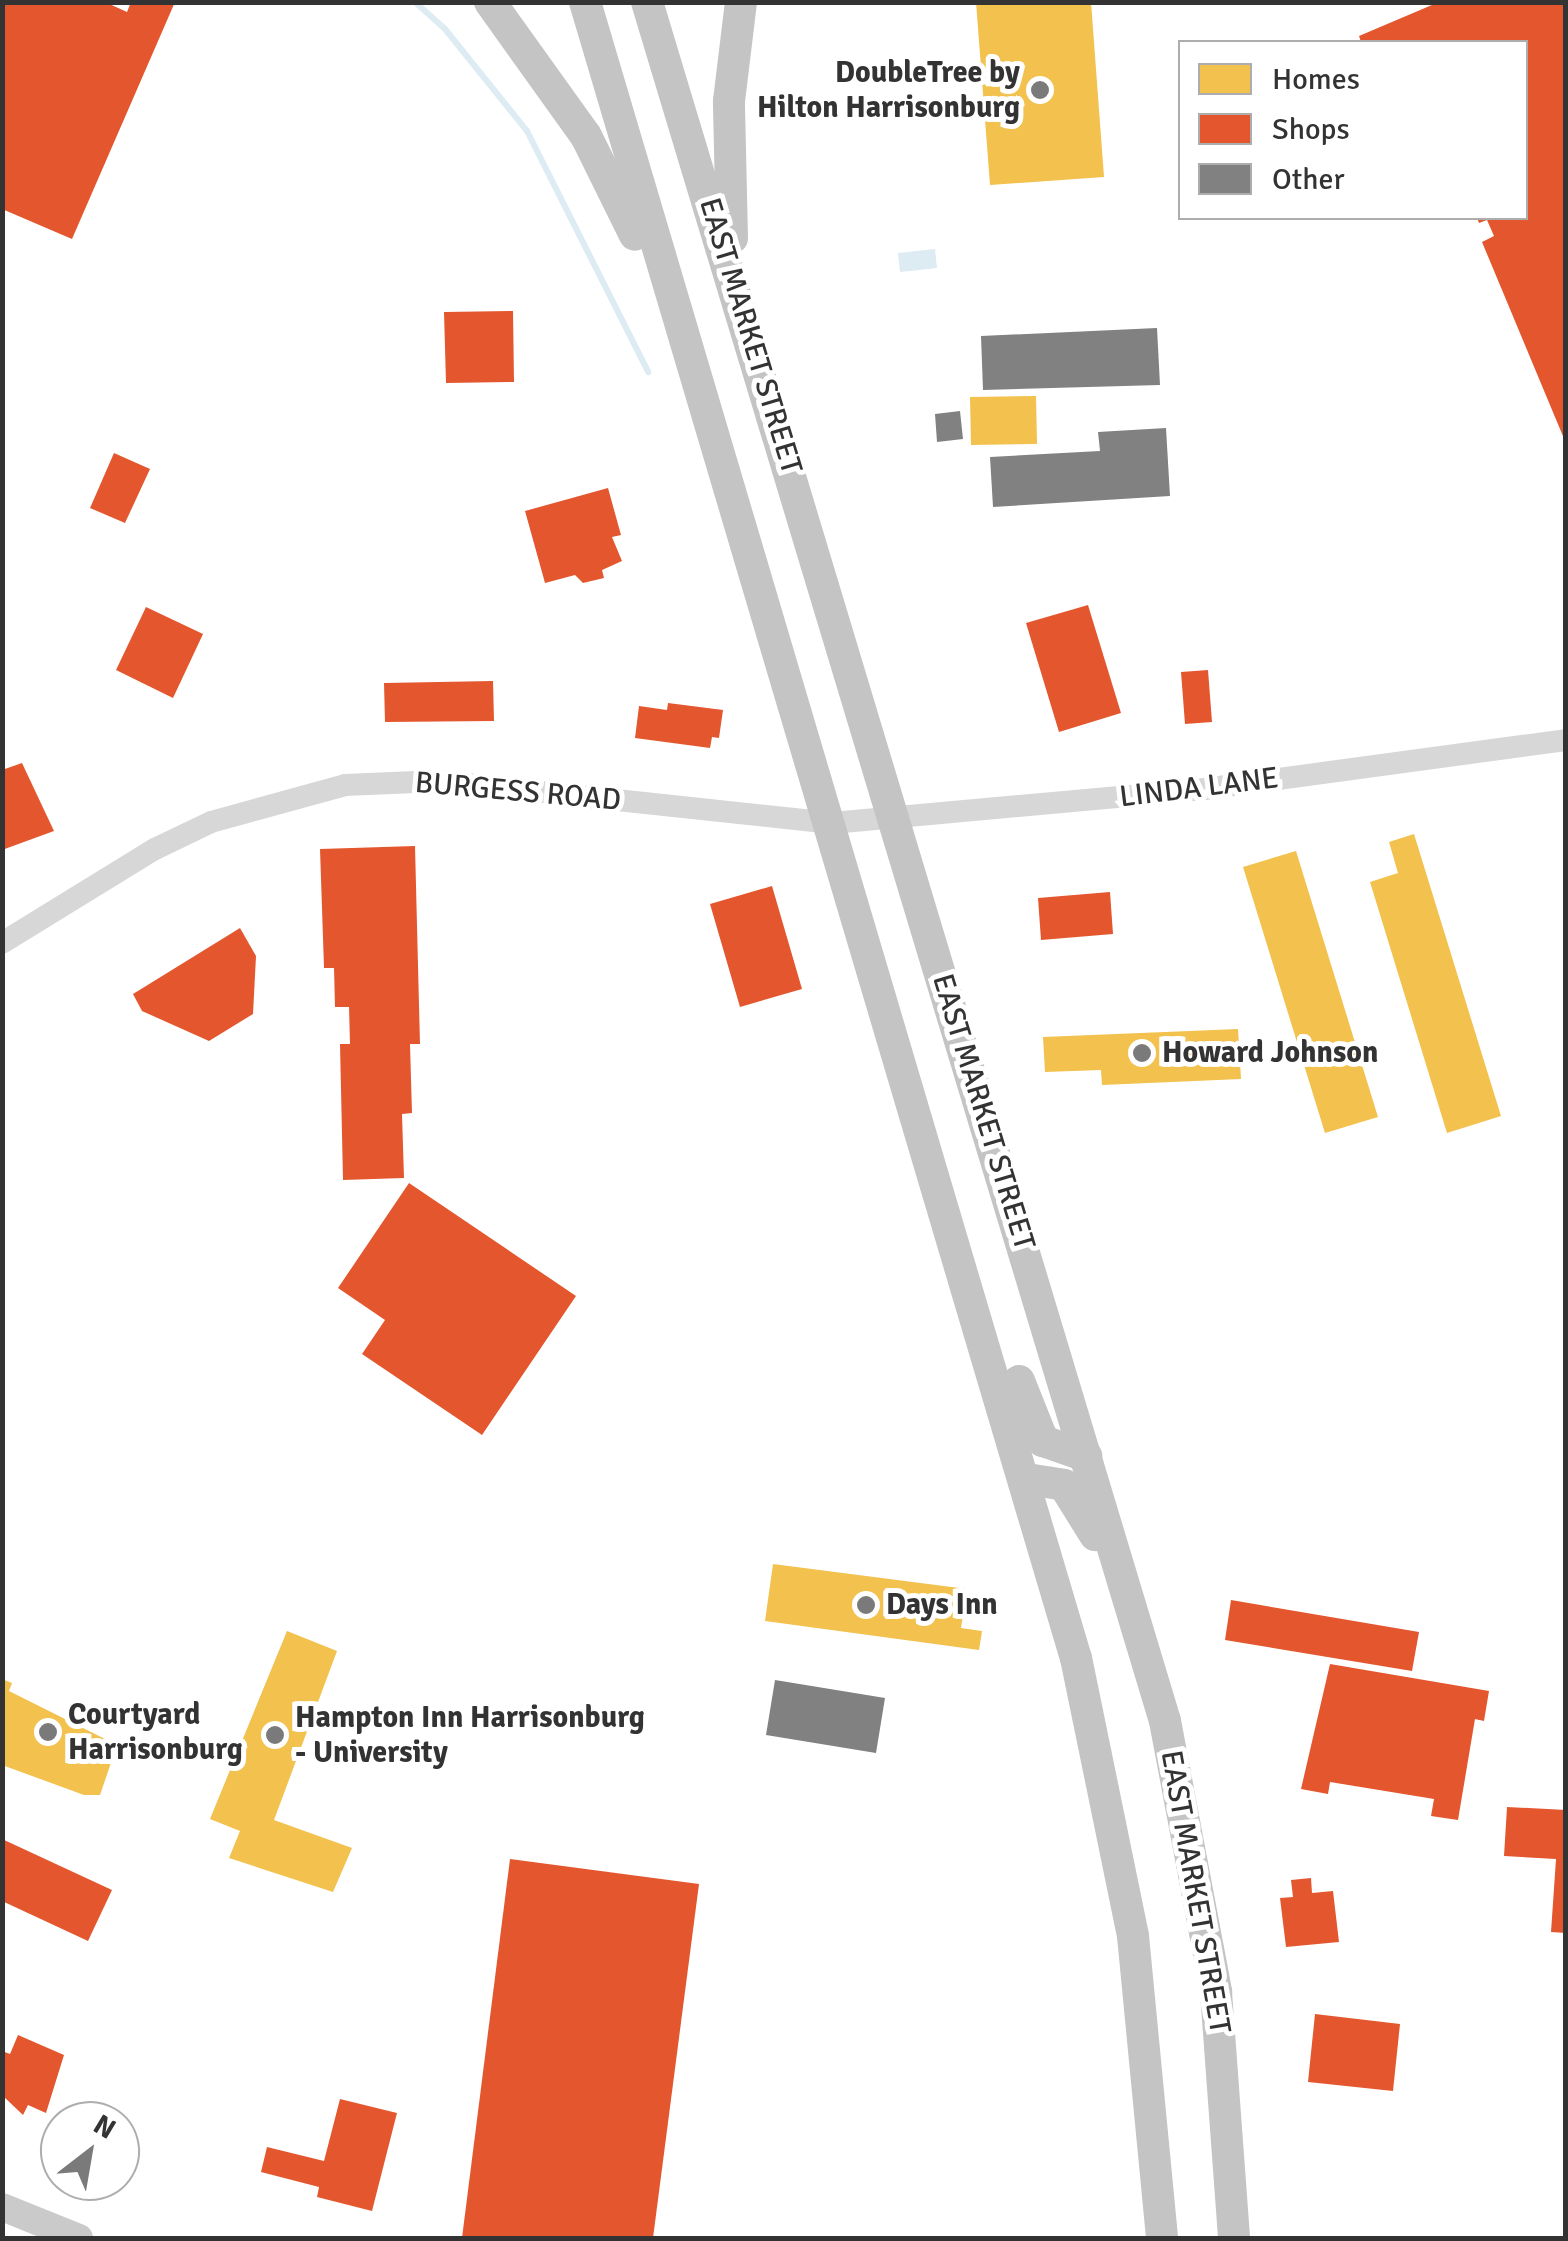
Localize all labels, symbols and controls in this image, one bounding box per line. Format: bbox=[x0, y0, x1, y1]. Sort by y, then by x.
legend bbox=[1178, 40, 1528, 220]
place label: DoubleTree by Hilton Harrisonburg bbox=[757, 55, 1020, 126]
text: Homes bbox=[1272, 61, 1360, 98]
marker: DoubleTree by Hilton Harrisonburg bbox=[1029, 79, 1051, 101]
text: Shops bbox=[1272, 111, 1350, 148]
text: Other bbox=[1272, 161, 1345, 198]
street label: EAST MARKET STREET bbox=[691, 194, 809, 478]
street label: LINDA LANE bbox=[1118, 760, 1280, 816]
street label: BURGESS ROAD bbox=[413, 765, 623, 819]
street label: EAST MARKET STREET bbox=[924, 970, 1042, 1254]
place label: Howard Johnson bbox=[1162, 1035, 1378, 1071]
marker: Howard Johnson bbox=[1131, 1042, 1153, 1064]
place label: Days Inn bbox=[886, 1587, 998, 1623]
marker: Days Inn bbox=[855, 1594, 877, 1616]
place label: Courtyard Harrisonburg bbox=[68, 1697, 243, 1768]
place label: Hampton Inn Harrisonburg - University bbox=[295, 1700, 645, 1770]
marker: Courtyard Harrisonburg bbox=[37, 1721, 59, 1743]
marker: Hampton Inn Harrisonburg - University bbox=[264, 1724, 286, 1746]
street label: EAST MARKET STREET bbox=[1152, 1748, 1238, 2036]
north arrow bbox=[40, 2101, 140, 2201]
text: N bbox=[87, 2107, 122, 2147]

